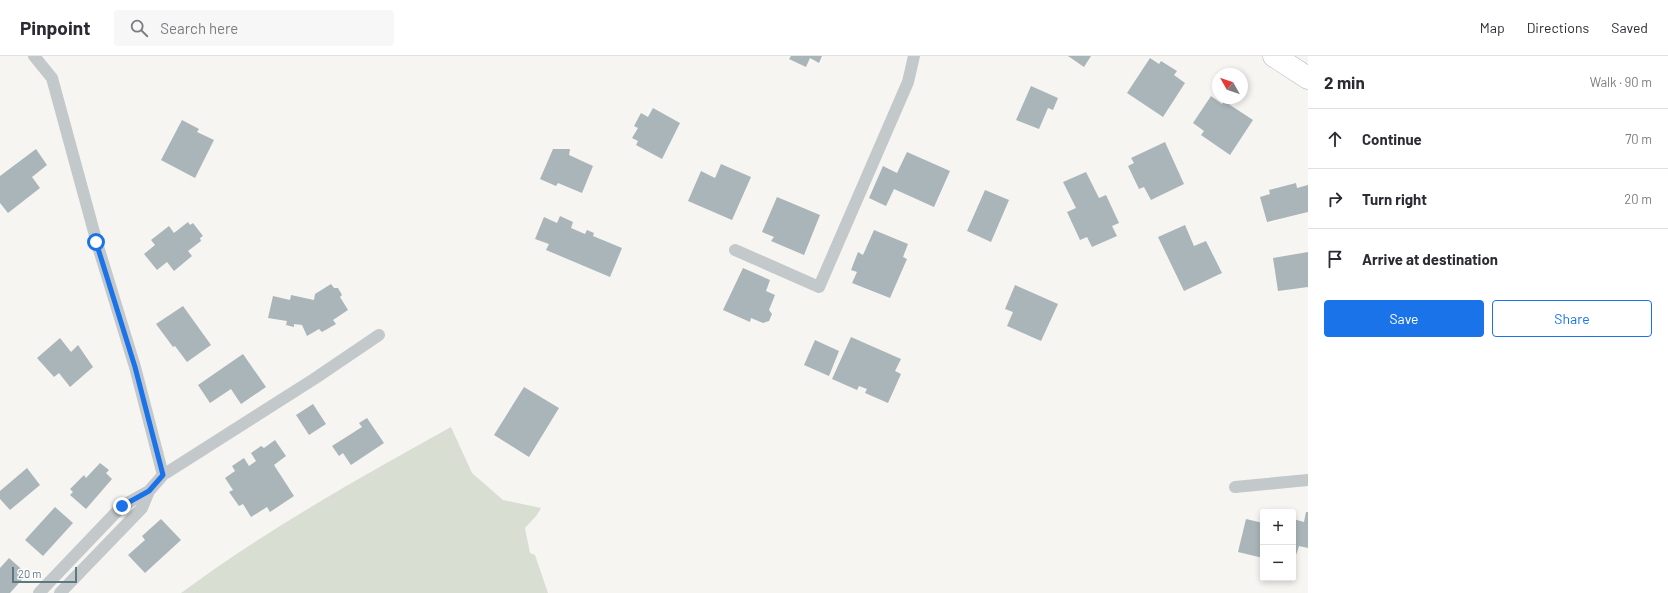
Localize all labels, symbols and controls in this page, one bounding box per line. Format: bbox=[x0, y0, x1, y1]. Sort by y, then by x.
search box bbox=[114, 10, 394, 46]
text: Pinpoint bbox=[20, 16, 90, 39]
icon: search bbox=[128, 17, 150, 39]
text: Search here bbox=[160, 19, 238, 37]
text: Map bbox=[1480, 19, 1505, 36]
text: Directions bbox=[1527, 19, 1589, 36]
text: Saved bbox=[1611, 19, 1648, 36]
north arrow bbox=[1212, 68, 1248, 104]
text: 2 min bbox=[1324, 72, 1365, 92]
text: Walk · 90 m bbox=[1590, 74, 1652, 90]
icon: ahead bbox=[1324, 128, 1346, 150]
text: Continue bbox=[1362, 130, 1422, 148]
text: 70 m bbox=[1625, 131, 1652, 147]
icon: right bbox=[1324, 188, 1346, 210]
text: Turn right bbox=[1362, 190, 1427, 208]
text: 20 m bbox=[1624, 191, 1652, 207]
route start bbox=[87, 233, 105, 251]
icon: arrive bbox=[1324, 248, 1346, 270]
text: Arrive at destination bbox=[1362, 250, 1498, 268]
button: Save bbox=[1324, 300, 1484, 337]
button: Share bbox=[1492, 300, 1652, 337]
route end bbox=[113, 497, 131, 515]
map controls bbox=[1260, 509, 1296, 581]
button: + bbox=[1260, 509, 1296, 545]
button: − bbox=[1260, 545, 1296, 581]
scale bar bbox=[12, 565, 77, 584]
text: 20 m bbox=[18, 567, 41, 580]

